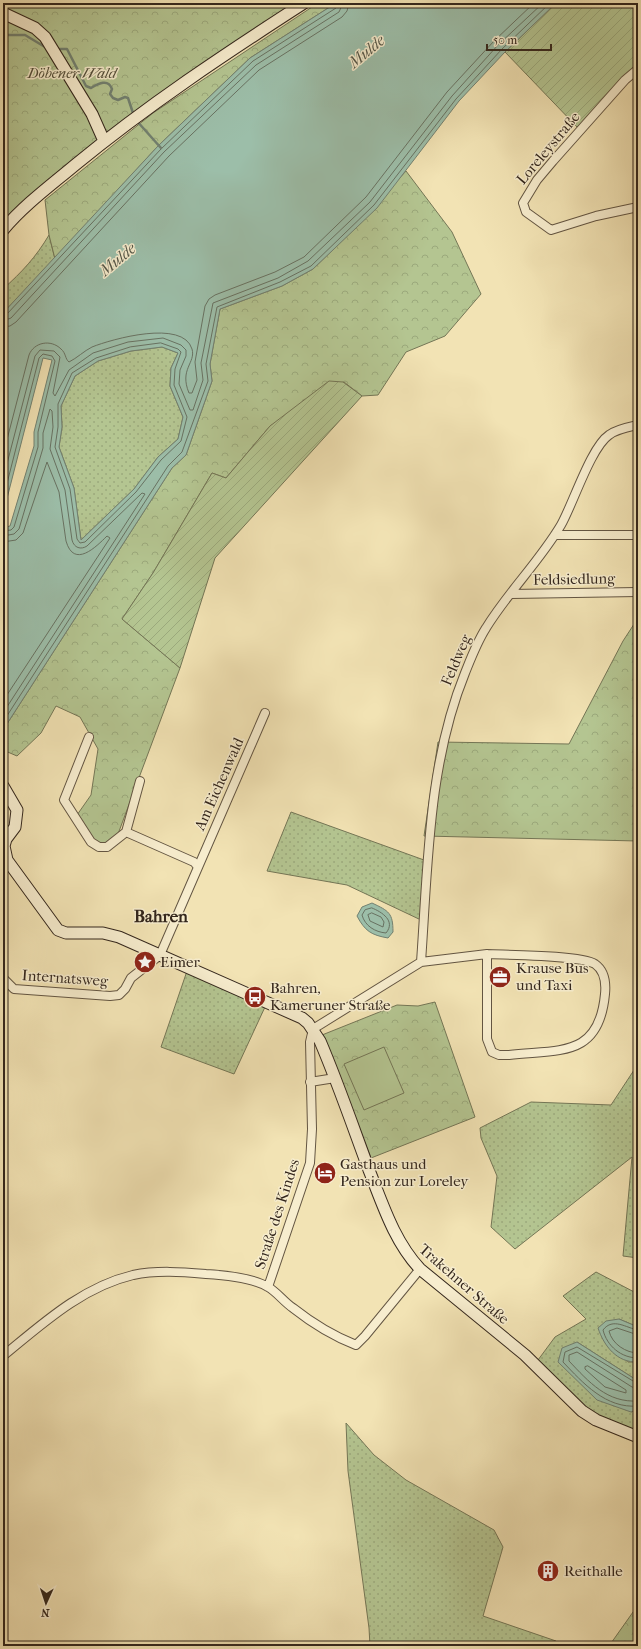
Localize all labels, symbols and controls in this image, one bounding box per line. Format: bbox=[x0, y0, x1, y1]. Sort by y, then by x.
scale bar bbox=[487, 26, 551, 52]
water label: Mulde bbox=[344, 30, 389, 73]
text: 50 m bbox=[493, 33, 517, 47]
park label: Döbener Wald bbox=[27, 64, 119, 82]
street label: Loreleystraße bbox=[512, 108, 584, 188]
water label: Mulde bbox=[95, 238, 140, 281]
street label: Feldsiedlung bbox=[533, 569, 616, 589]
street label: Feldweg bbox=[437, 631, 475, 688]
street label: Am Eichenwald bbox=[190, 734, 248, 834]
district label: Bahren bbox=[134, 906, 189, 926]
place icon: Eimer bbox=[132, 949, 158, 975]
place label: Eimer bbox=[160, 953, 200, 971]
place label: Krause Bus und Taxi bbox=[515, 959, 589, 994]
office icon: Krause Bus und Taxi bbox=[487, 964, 513, 990]
street label: Internatsweg bbox=[21, 966, 110, 990]
place label: Bahren, Kameruner Straße bbox=[270, 979, 391, 1014]
bus stop icon: Bahren, Kameruner Straße bbox=[242, 984, 268, 1010]
place label: Gasthaus und Pension zur Loreley bbox=[340, 1155, 469, 1190]
street label: Straße des Kindes bbox=[251, 1156, 303, 1271]
hotel icon: Gasthaus und Pension zur Loreley bbox=[312, 1160, 338, 1186]
street label: Trakehner Straße bbox=[415, 1240, 513, 1328]
building icon: Reithalle bbox=[535, 1558, 561, 1584]
place label: Reithalle bbox=[564, 1562, 623, 1580]
north arrow bbox=[26, 1583, 66, 1623]
text: N bbox=[40, 1606, 50, 1619]

